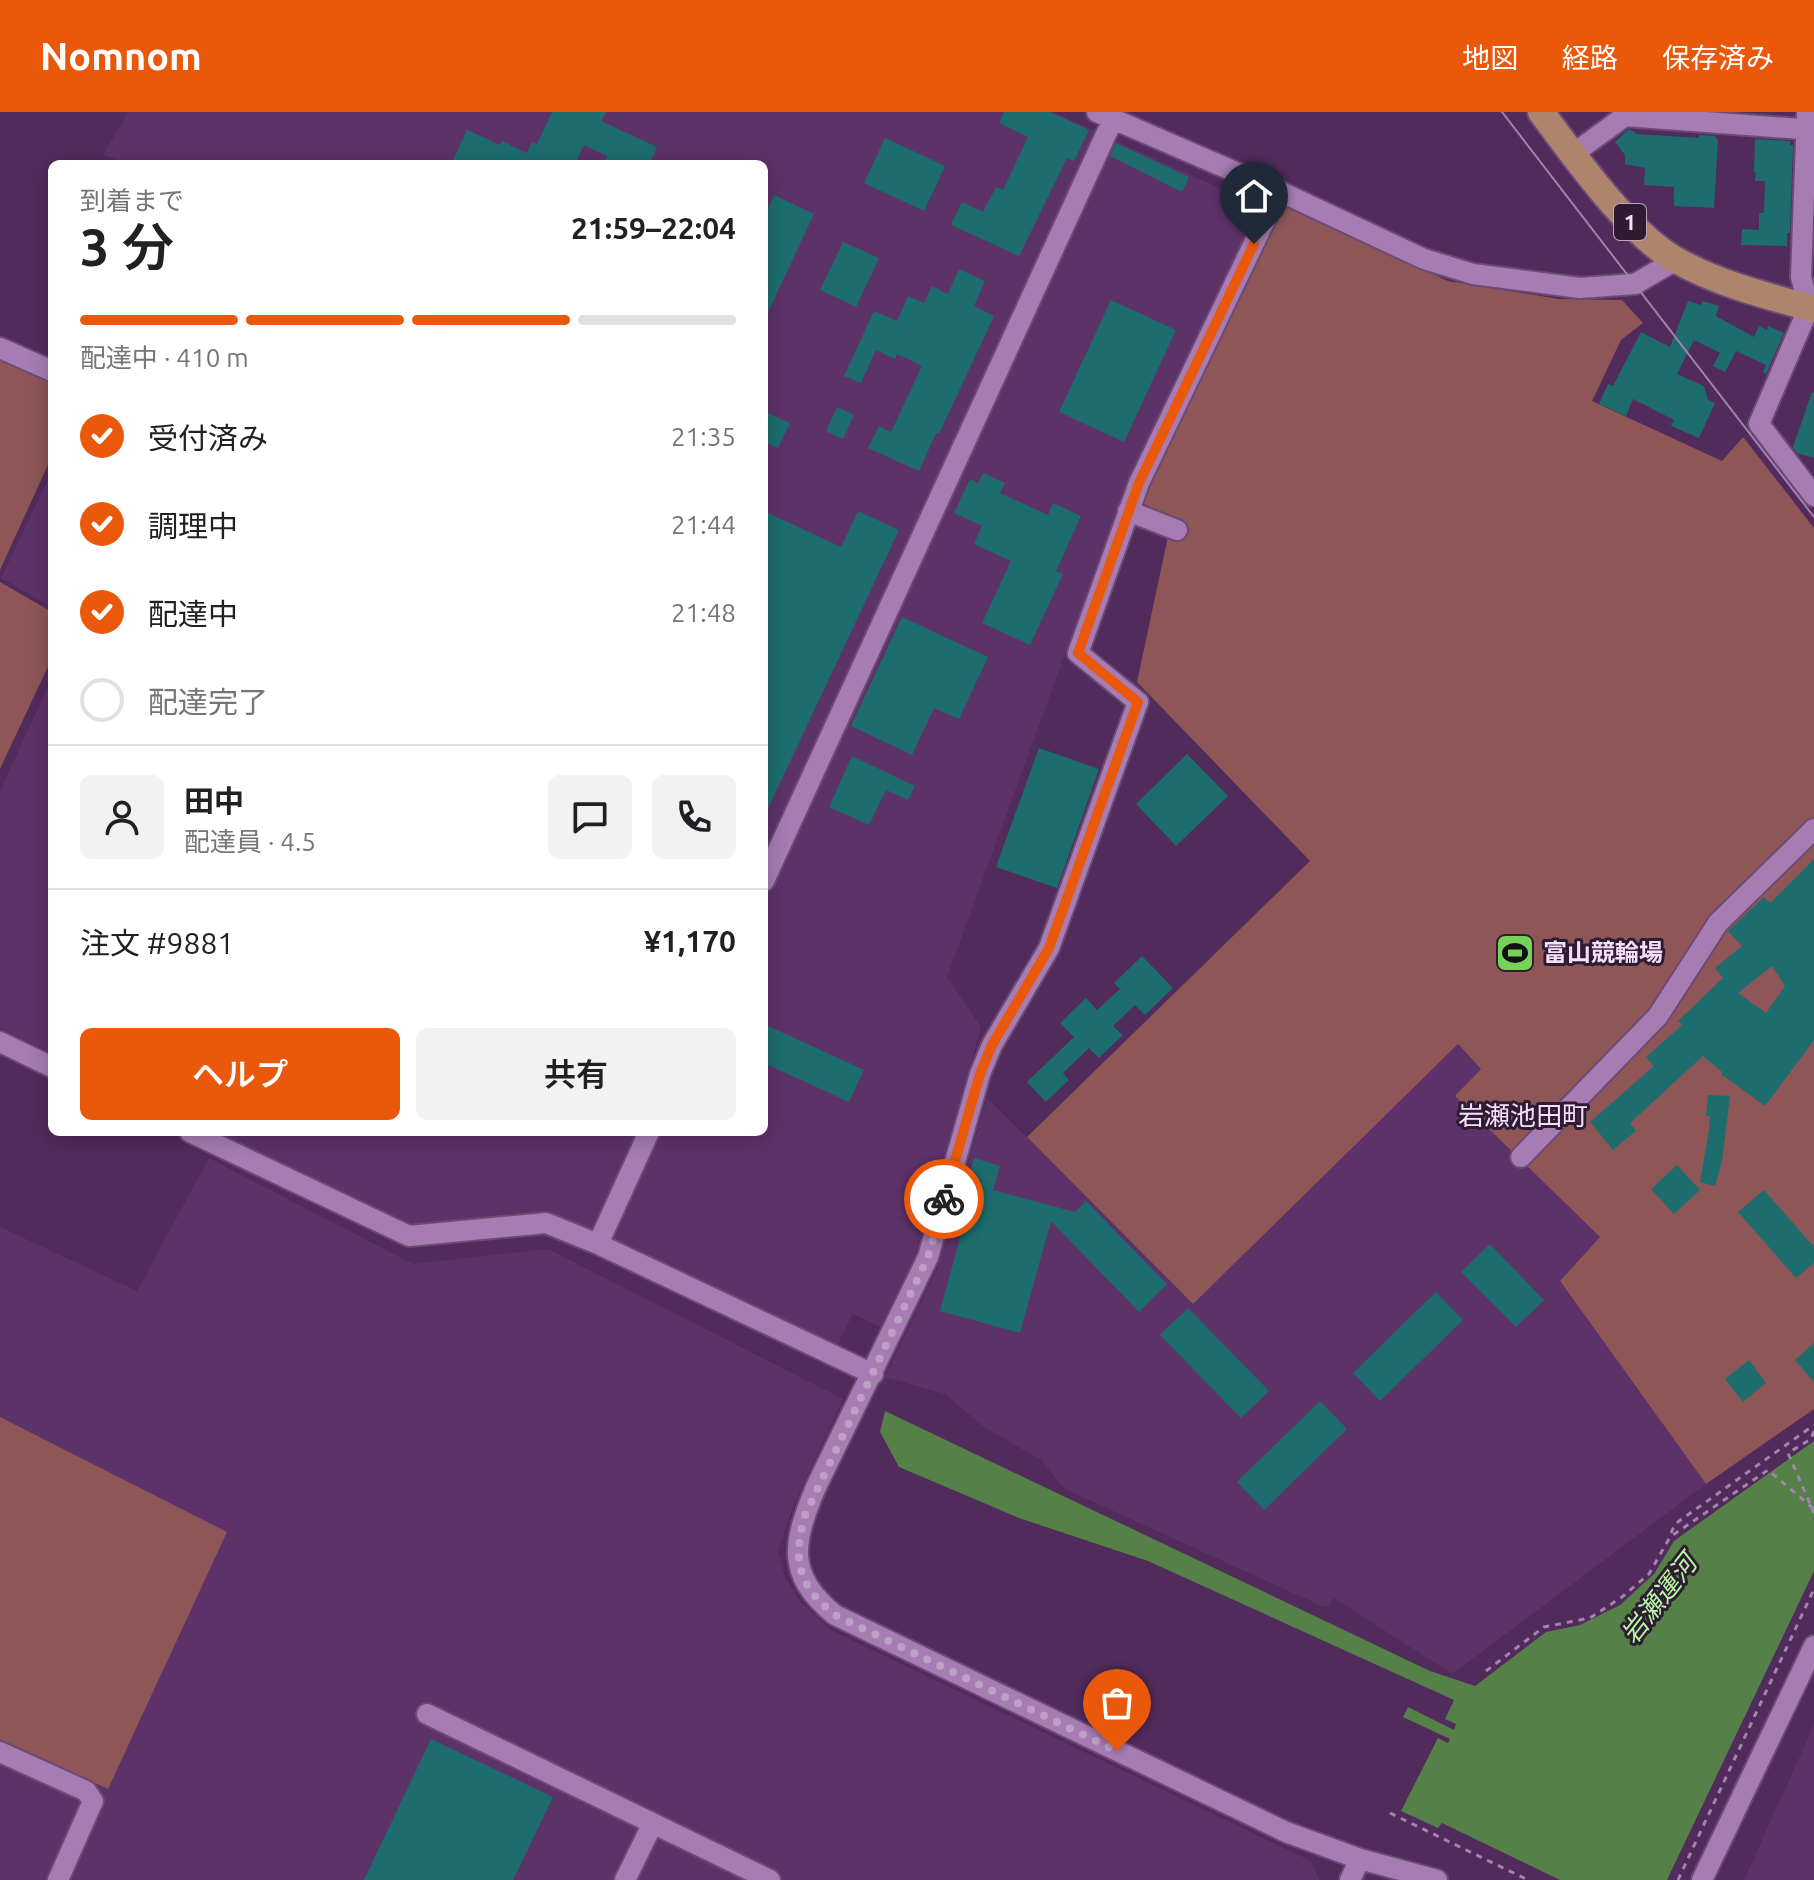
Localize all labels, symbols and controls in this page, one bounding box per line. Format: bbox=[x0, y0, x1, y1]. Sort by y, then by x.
text: Nomnom bbox=[40, 35, 202, 77]
text: 地図 bbox=[1462, 42, 1518, 73]
text: 経路 bbox=[1562, 42, 1618, 73]
text: 保存済み bbox=[1662, 42, 1774, 73]
pin bbox=[1220, 162, 1288, 244]
icon: home bbox=[1232, 174, 1276, 218]
text: 到着まで bbox=[80, 186, 184, 215]
road number: 1 bbox=[1614, 204, 1646, 240]
text: 21:59–22:04 bbox=[571, 211, 736, 245]
text: 3 分 bbox=[80, 218, 174, 276]
text: 配達中 · 410 m bbox=[80, 343, 249, 372]
icon: check bbox=[80, 414, 124, 458]
text: 受付済み bbox=[148, 421, 268, 455]
text: 21:35 bbox=[671, 422, 736, 451]
icon: check bbox=[80, 502, 124, 546]
text: 調理中 bbox=[148, 509, 238, 543]
text: 21:44 bbox=[671, 510, 736, 539]
icon: check bbox=[80, 590, 124, 634]
text: 配達中 bbox=[148, 597, 238, 631]
text: 21:48 bbox=[671, 598, 736, 627]
text: 配達完了 bbox=[148, 685, 268, 719]
button: person bbox=[80, 775, 164, 859]
button: chat bbox=[548, 775, 632, 859]
button: phone bbox=[652, 775, 736, 859]
text: 田中 bbox=[184, 784, 244, 818]
text: 配達員 · 4.5 bbox=[184, 827, 316, 856]
text: ¥1,170 bbox=[644, 924, 736, 958]
text: 注文 #9881 bbox=[80, 926, 234, 960]
sports icon: 富山競輪場 bbox=[1494, 932, 1536, 974]
place label: 富山競輪場 bbox=[1543, 939, 1663, 966]
button: ヘルプ bbox=[80, 1028, 400, 1120]
button: 共有 bbox=[416, 1028, 736, 1120]
district label: 岩瀬池田町 bbox=[1458, 1101, 1588, 1130]
courier bbox=[904, 1159, 984, 1239]
icon: bike bbox=[922, 1177, 966, 1221]
water label: 岩瀬運河 bbox=[1615, 1545, 1705, 1649]
pin bbox=[1083, 1669, 1151, 1751]
icon: bag bbox=[1095, 1681, 1139, 1725]

